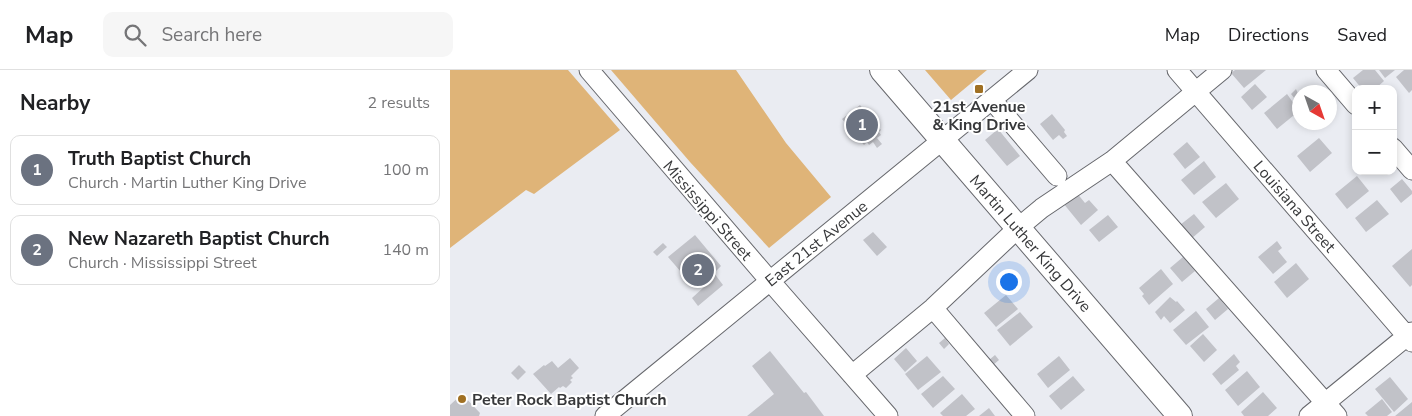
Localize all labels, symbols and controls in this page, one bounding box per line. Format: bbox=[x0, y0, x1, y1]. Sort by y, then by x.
search box bbox=[103, 12, 453, 57]
text: Map bbox=[25, 19, 73, 51]
icon: search bbox=[121, 21, 149, 49]
text: Search here bbox=[161, 22, 262, 48]
text: Map bbox=[1165, 23, 1200, 47]
text: Directions bbox=[1228, 23, 1309, 47]
text: Saved bbox=[1337, 23, 1387, 47]
marker: 21st Avenue & King Drive bbox=[973, 83, 985, 95]
north arrow bbox=[1292, 85, 1337, 130]
map controls bbox=[1352, 85, 1397, 175]
button: + bbox=[1352, 85, 1397, 130]
text: Nearby bbox=[20, 89, 90, 117]
text: 2 results bbox=[368, 92, 430, 114]
place label: 21st Avenue & King Drive bbox=[932, 96, 1026, 136]
pin: 1 bbox=[846, 106, 878, 144]
button: − bbox=[1352, 130, 1397, 175]
text: Truth Baptist Church bbox=[68, 146, 251, 172]
street label: Mississippi Street bbox=[658, 156, 757, 266]
street label: Louisiana Street bbox=[1248, 156, 1341, 258]
text: 1 bbox=[32, 159, 42, 181]
text: 100 m bbox=[382, 159, 429, 181]
street label: Martin Luther King Drive bbox=[964, 170, 1096, 317]
text: Church · Martin Luther King Drive bbox=[68, 172, 306, 194]
street label: East 21st Avenue bbox=[761, 196, 873, 292]
text: New Nazareth Baptist Church bbox=[68, 226, 330, 252]
text: 2 bbox=[32, 239, 42, 261]
text: 140 m bbox=[382, 239, 429, 261]
pin: 2 bbox=[682, 251, 714, 289]
text: Church · Mississippi Street bbox=[68, 252, 257, 274]
your location bbox=[996, 269, 1022, 295]
place label: Peter Rock Baptist Church bbox=[472, 389, 667, 411]
marker: Peter Rock Baptist Church bbox=[456, 393, 468, 405]

